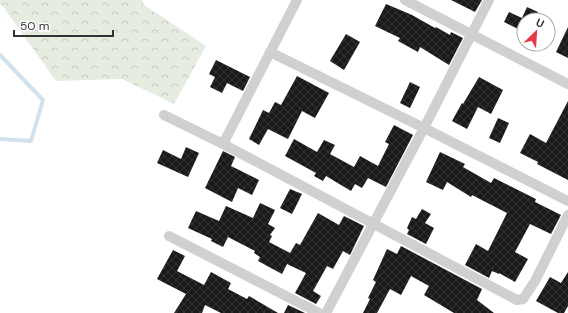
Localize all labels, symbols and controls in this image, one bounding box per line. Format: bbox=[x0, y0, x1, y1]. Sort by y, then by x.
scale bar bbox=[14, 12, 113, 38]
north arrow bbox=[516, 12, 556, 52]
text: U bbox=[534, 15, 547, 31]
text: 50 m bbox=[20, 18, 49, 34]

